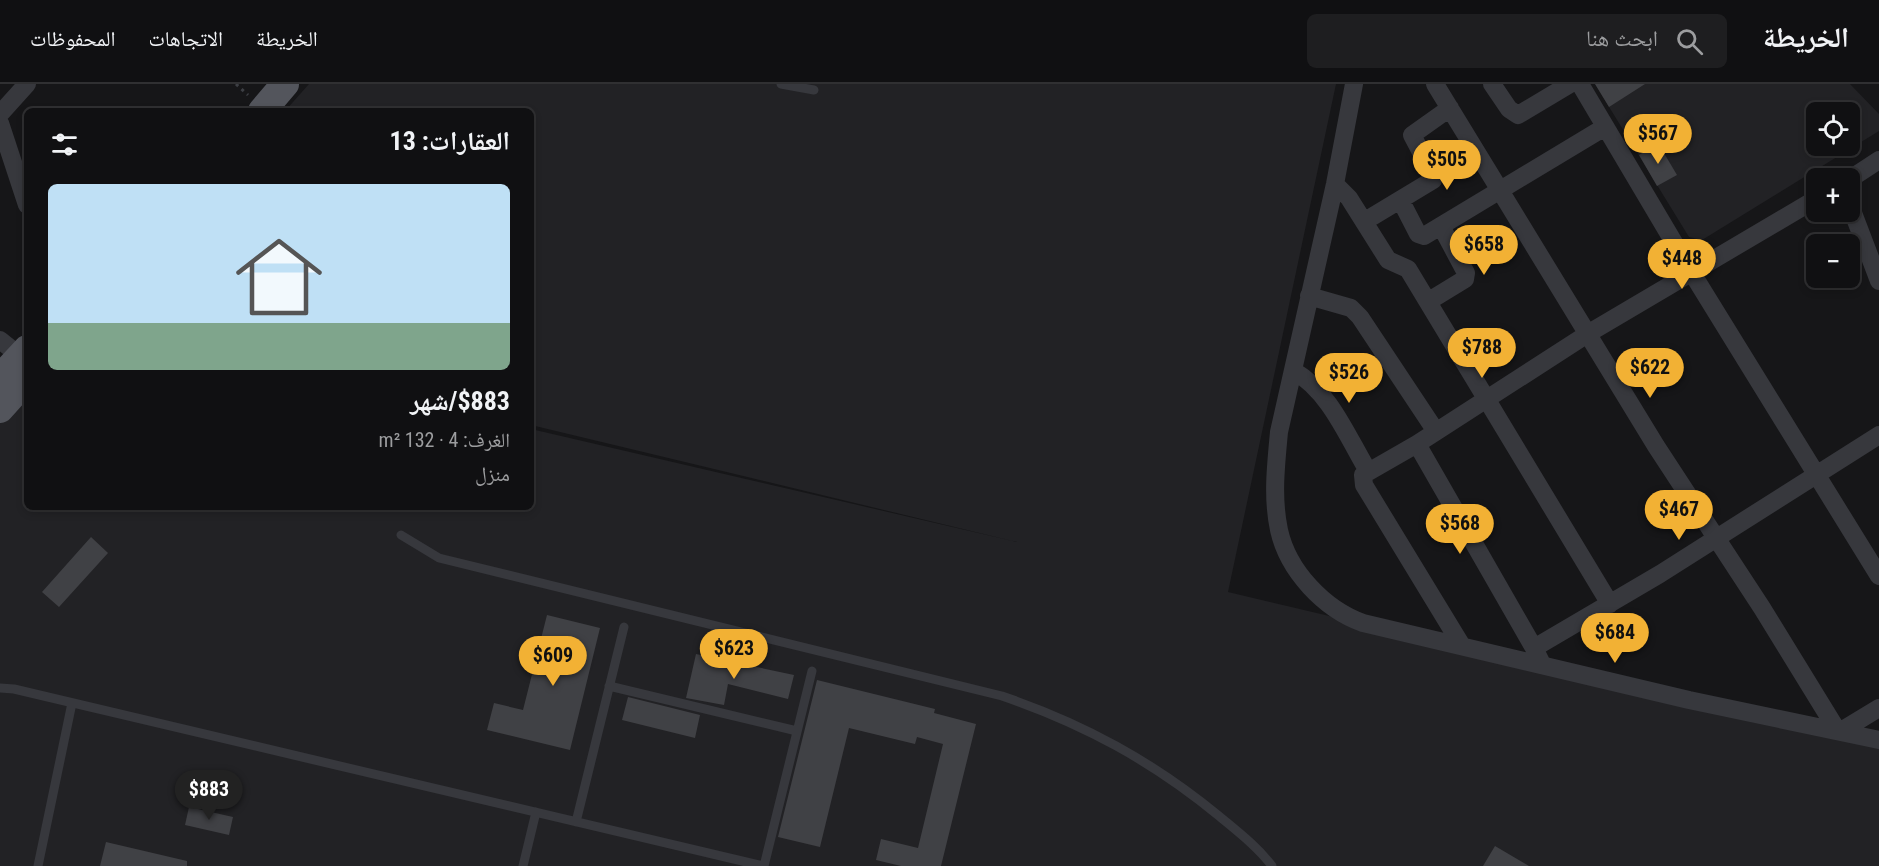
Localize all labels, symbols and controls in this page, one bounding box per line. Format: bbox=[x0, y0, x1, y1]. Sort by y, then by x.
search box bbox=[1307, 14, 1727, 68]
text: الخريطة bbox=[1763, 21, 1849, 54]
icon: search bbox=[1673, 25, 1706, 58]
text: ابحث هنا bbox=[1586, 26, 1658, 51]
text: المحفوظات bbox=[30, 27, 115, 51]
text: الاتجاهات bbox=[148, 27, 223, 51]
text: الخريطة bbox=[256, 27, 318, 51]
map controls bbox=[1806, 102, 1860, 288]
button: locate bbox=[1806, 102, 1860, 156]
pin: $567 bbox=[1622, 114, 1694, 165]
text: $567 bbox=[1638, 121, 1678, 145]
text: العقارات: 13 bbox=[390, 126, 510, 156]
icon: filters bbox=[48, 128, 81, 161]
pin: $505 bbox=[1411, 140, 1483, 191]
text: $505 bbox=[1427, 147, 1467, 171]
button: + bbox=[1806, 168, 1860, 222]
icon: home bbox=[225, 223, 333, 331]
pin: $658 bbox=[1448, 225, 1520, 276]
text: $658 bbox=[1464, 232, 1504, 256]
button: − bbox=[1806, 234, 1860, 288]
pin: $448 bbox=[1646, 239, 1718, 290]
text: $448 bbox=[1662, 246, 1702, 270]
pin: $788 bbox=[1446, 328, 1518, 379]
text: $788 bbox=[1462, 335, 1502, 359]
pin: $622 bbox=[1614, 348, 1686, 399]
pin: $526 bbox=[1313, 353, 1385, 404]
text: $622 bbox=[1630, 355, 1670, 379]
text: $526 bbox=[1329, 360, 1369, 384]
text: $883/شهر bbox=[410, 386, 510, 416]
text: الغرف: 4 · 132 m² bbox=[379, 428, 510, 452]
text: منزل bbox=[475, 462, 510, 486]
pin: $467 bbox=[1643, 490, 1715, 541]
text: $467 bbox=[1659, 497, 1699, 521]
pin: $568 bbox=[1424, 504, 1496, 555]
text: $568 bbox=[1440, 511, 1480, 535]
pin: $684 bbox=[1579, 613, 1651, 664]
text: $684 bbox=[1595, 620, 1635, 644]
pin: $623 bbox=[698, 629, 770, 680]
pin: $609 bbox=[517, 636, 589, 687]
text: $623 bbox=[714, 636, 754, 660]
text: $609 bbox=[533, 643, 573, 667]
pin: $883 bbox=[173, 770, 245, 821]
text: $883 bbox=[189, 777, 229, 801]

